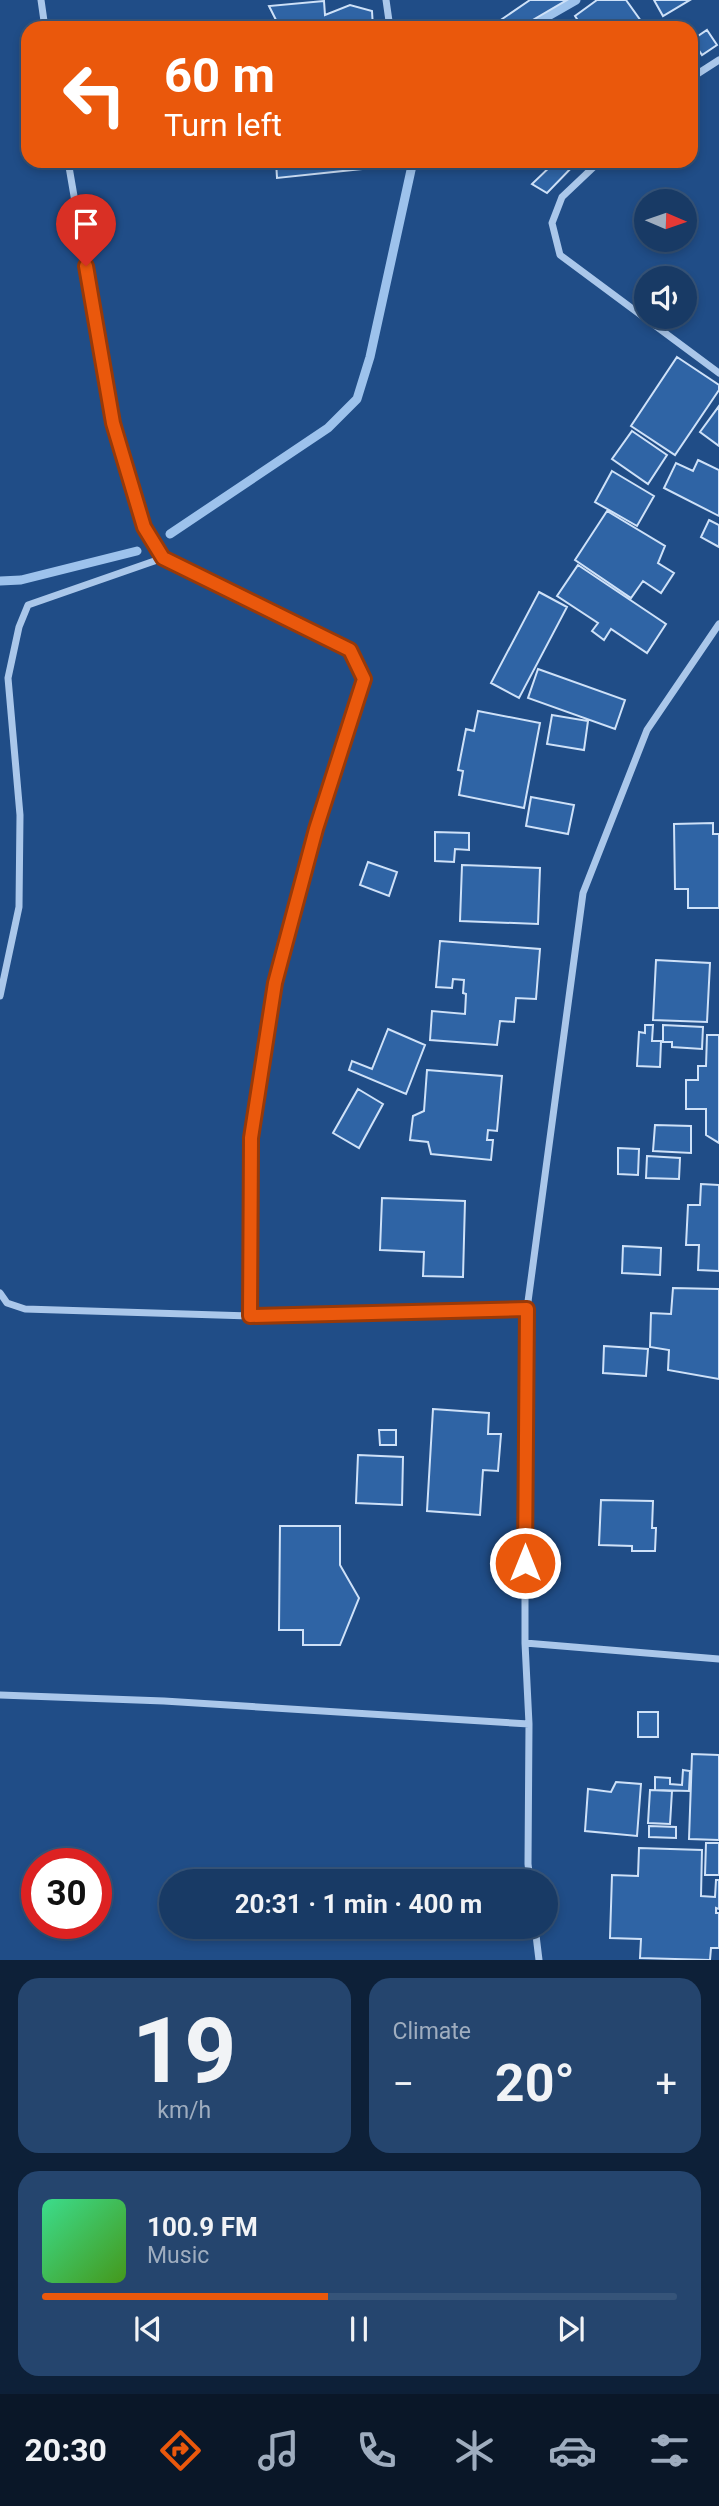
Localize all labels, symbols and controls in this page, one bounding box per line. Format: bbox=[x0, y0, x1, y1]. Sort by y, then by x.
text: 60 m bbox=[164, 47, 275, 104]
icon: left bbox=[49, 49, 140, 140]
text: Turn left bbox=[164, 106, 282, 144]
north arrow bbox=[634, 189, 696, 252]
map controls bbox=[634, 189, 697, 329]
pin bbox=[56, 194, 116, 266]
icon: arrive bbox=[67, 205, 105, 243]
button: sound bbox=[634, 266, 697, 329]
position arrow bbox=[488, 1526, 562, 1600]
speed limit sign: 30 bbox=[21, 1848, 112, 1939]
text: 20:31 · 1 min · 400 m bbox=[235, 1889, 482, 1919]
text: 19 bbox=[132, 1998, 236, 2104]
text: Climate bbox=[393, 2018, 471, 2045]
text: 20° bbox=[495, 2053, 575, 2114]
text: − bbox=[393, 2062, 414, 2106]
text: + bbox=[655, 2062, 677, 2106]
text: km/h bbox=[157, 2097, 211, 2124]
text: 100.9 FM bbox=[147, 2212, 258, 2242]
text: Music bbox=[147, 2242, 209, 2269]
icon: previous bbox=[129, 2310, 167, 2348]
icon: pause bbox=[340, 2310, 378, 2348]
icon: next bbox=[552, 2310, 590, 2348]
icon: directions bbox=[156, 2426, 205, 2475]
icon: music bbox=[254, 2426, 303, 2475]
icon: phone bbox=[352, 2426, 401, 2475]
icon: climate bbox=[450, 2426, 499, 2475]
icon: car bbox=[548, 2426, 597, 2475]
icon: filters bbox=[645, 2426, 694, 2475]
text: 20:30 bbox=[24, 2431, 107, 2469]

